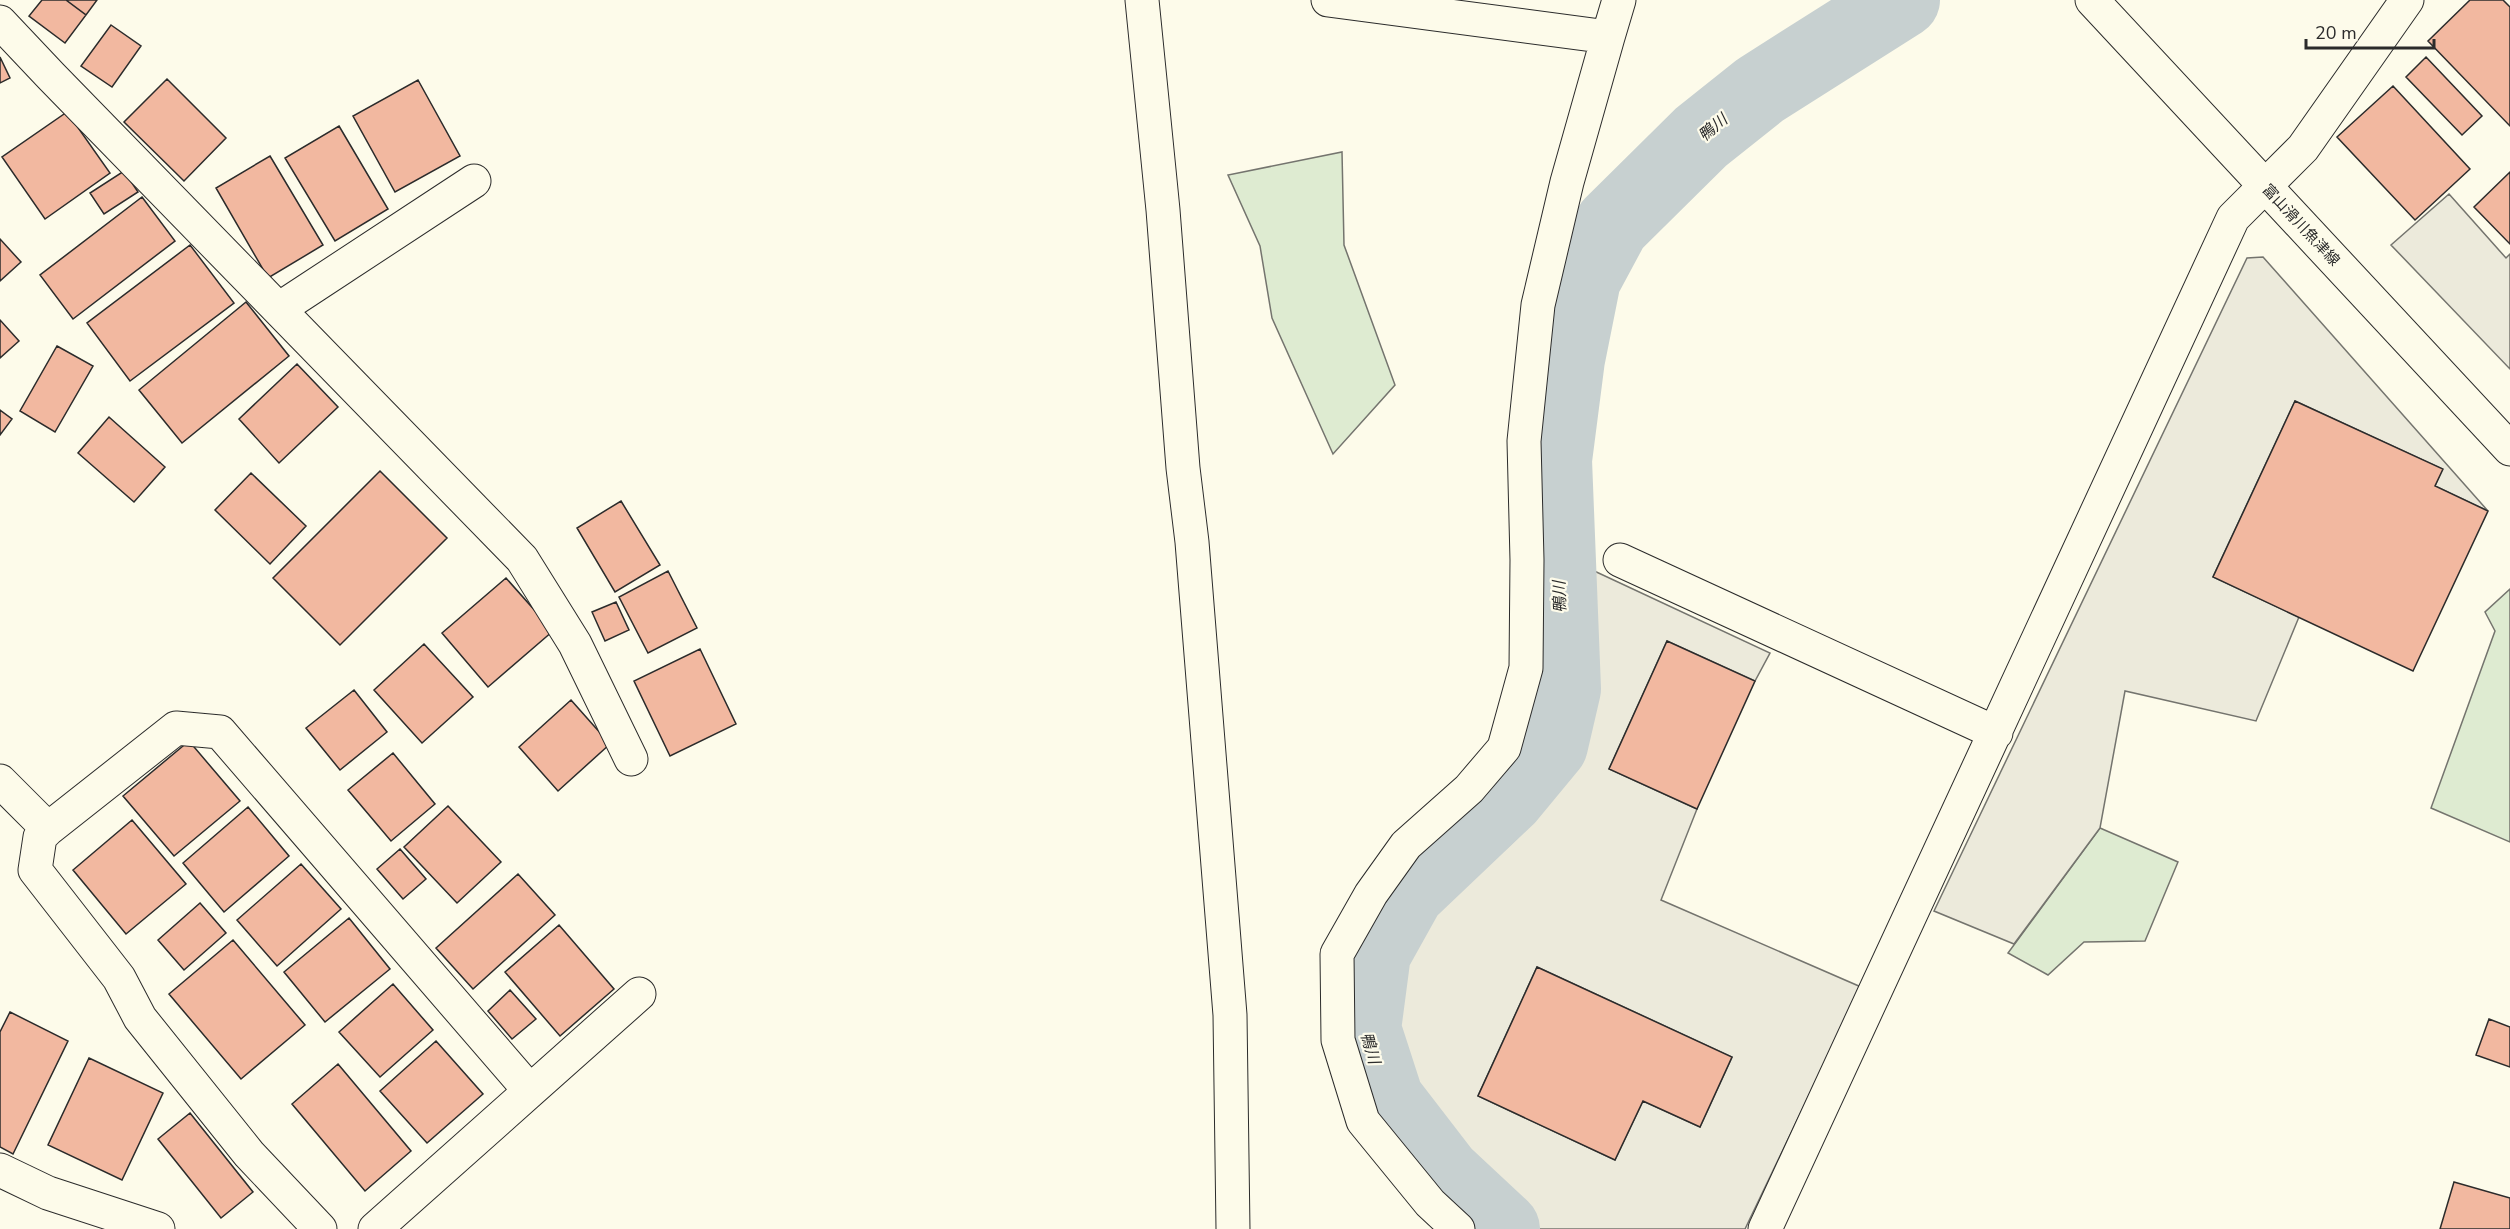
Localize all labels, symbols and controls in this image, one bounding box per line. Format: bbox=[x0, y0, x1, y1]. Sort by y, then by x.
scale bar bbox=[2306, 12, 2434, 50]
text: 20 m bbox=[2315, 21, 2357, 45]
water label: 鴨川 bbox=[1694, 108, 1734, 147]
street label: 富山滑川魚津線 bbox=[2258, 180, 2344, 270]
water label: 鴨川 bbox=[1548, 579, 1572, 613]
water label: 鴨川 bbox=[1355, 1030, 1386, 1068]

